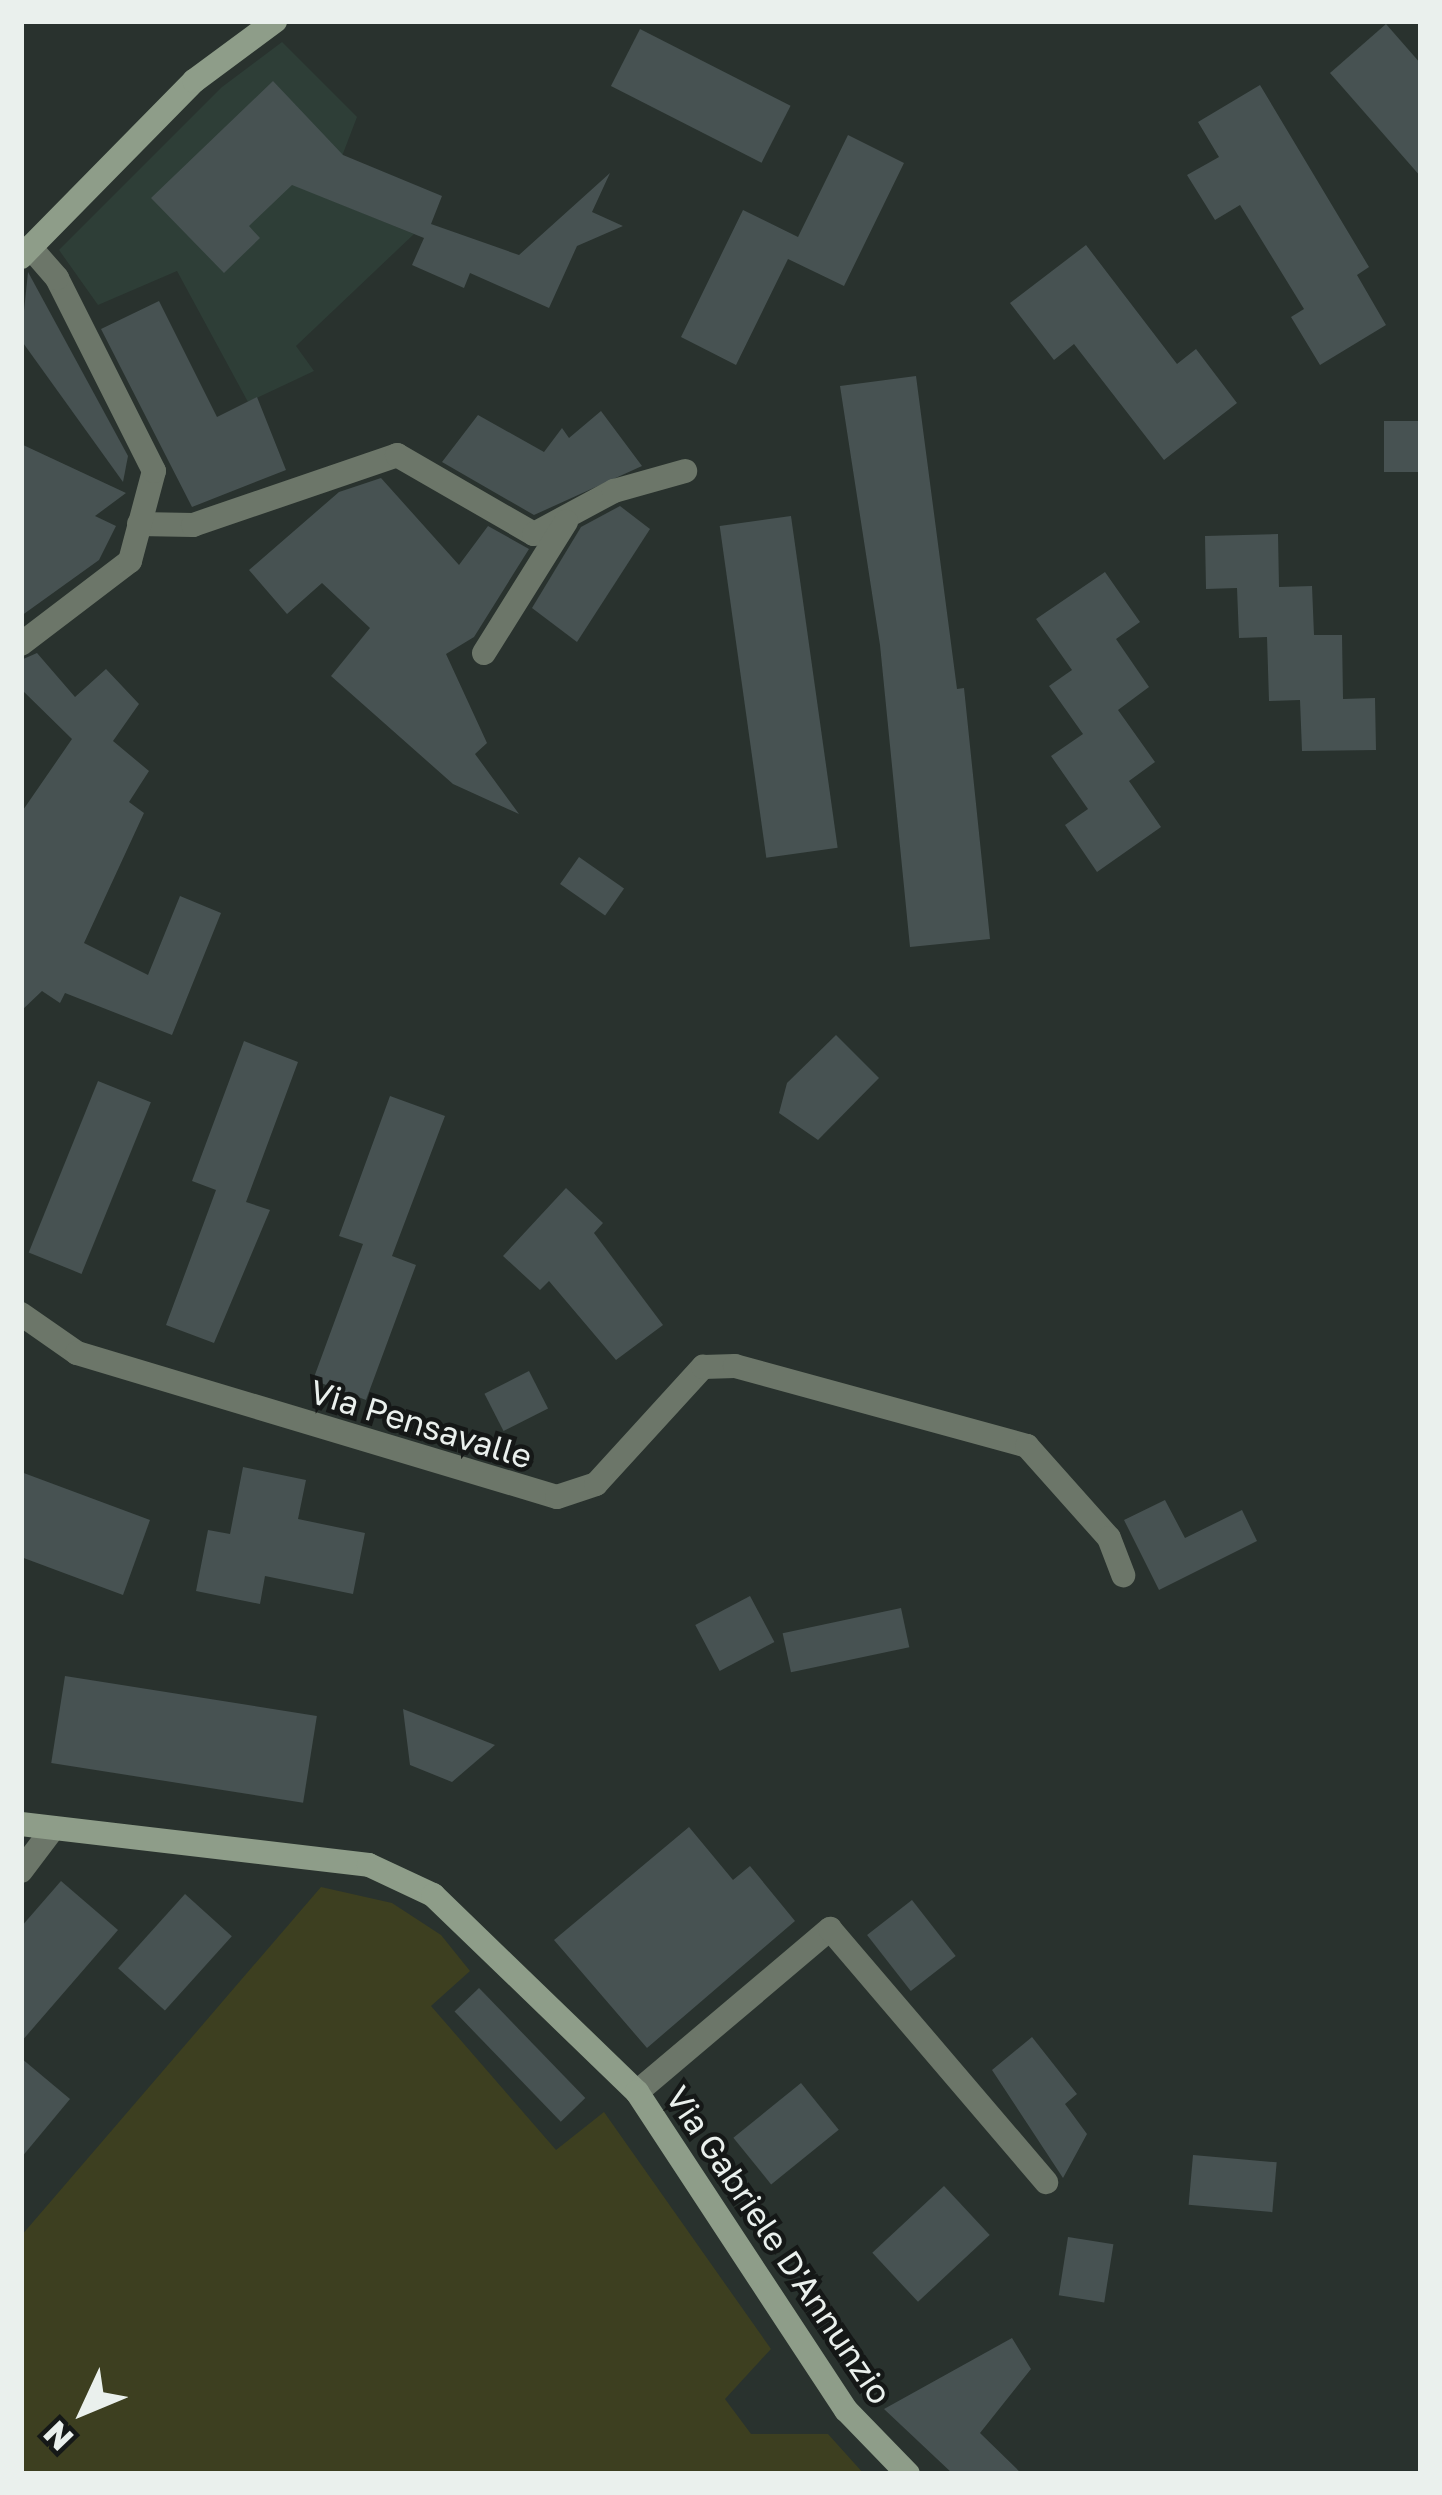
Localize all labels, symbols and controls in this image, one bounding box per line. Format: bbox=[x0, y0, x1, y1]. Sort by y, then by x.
street label: Via Pensavalle bbox=[305, 1371, 537, 1477]
street label: Via Gabriele D'Annunzio bbox=[658, 2079, 900, 2411]
north arrow bbox=[24, 2351, 144, 2471]
text: N bbox=[35, 2414, 80, 2459]

